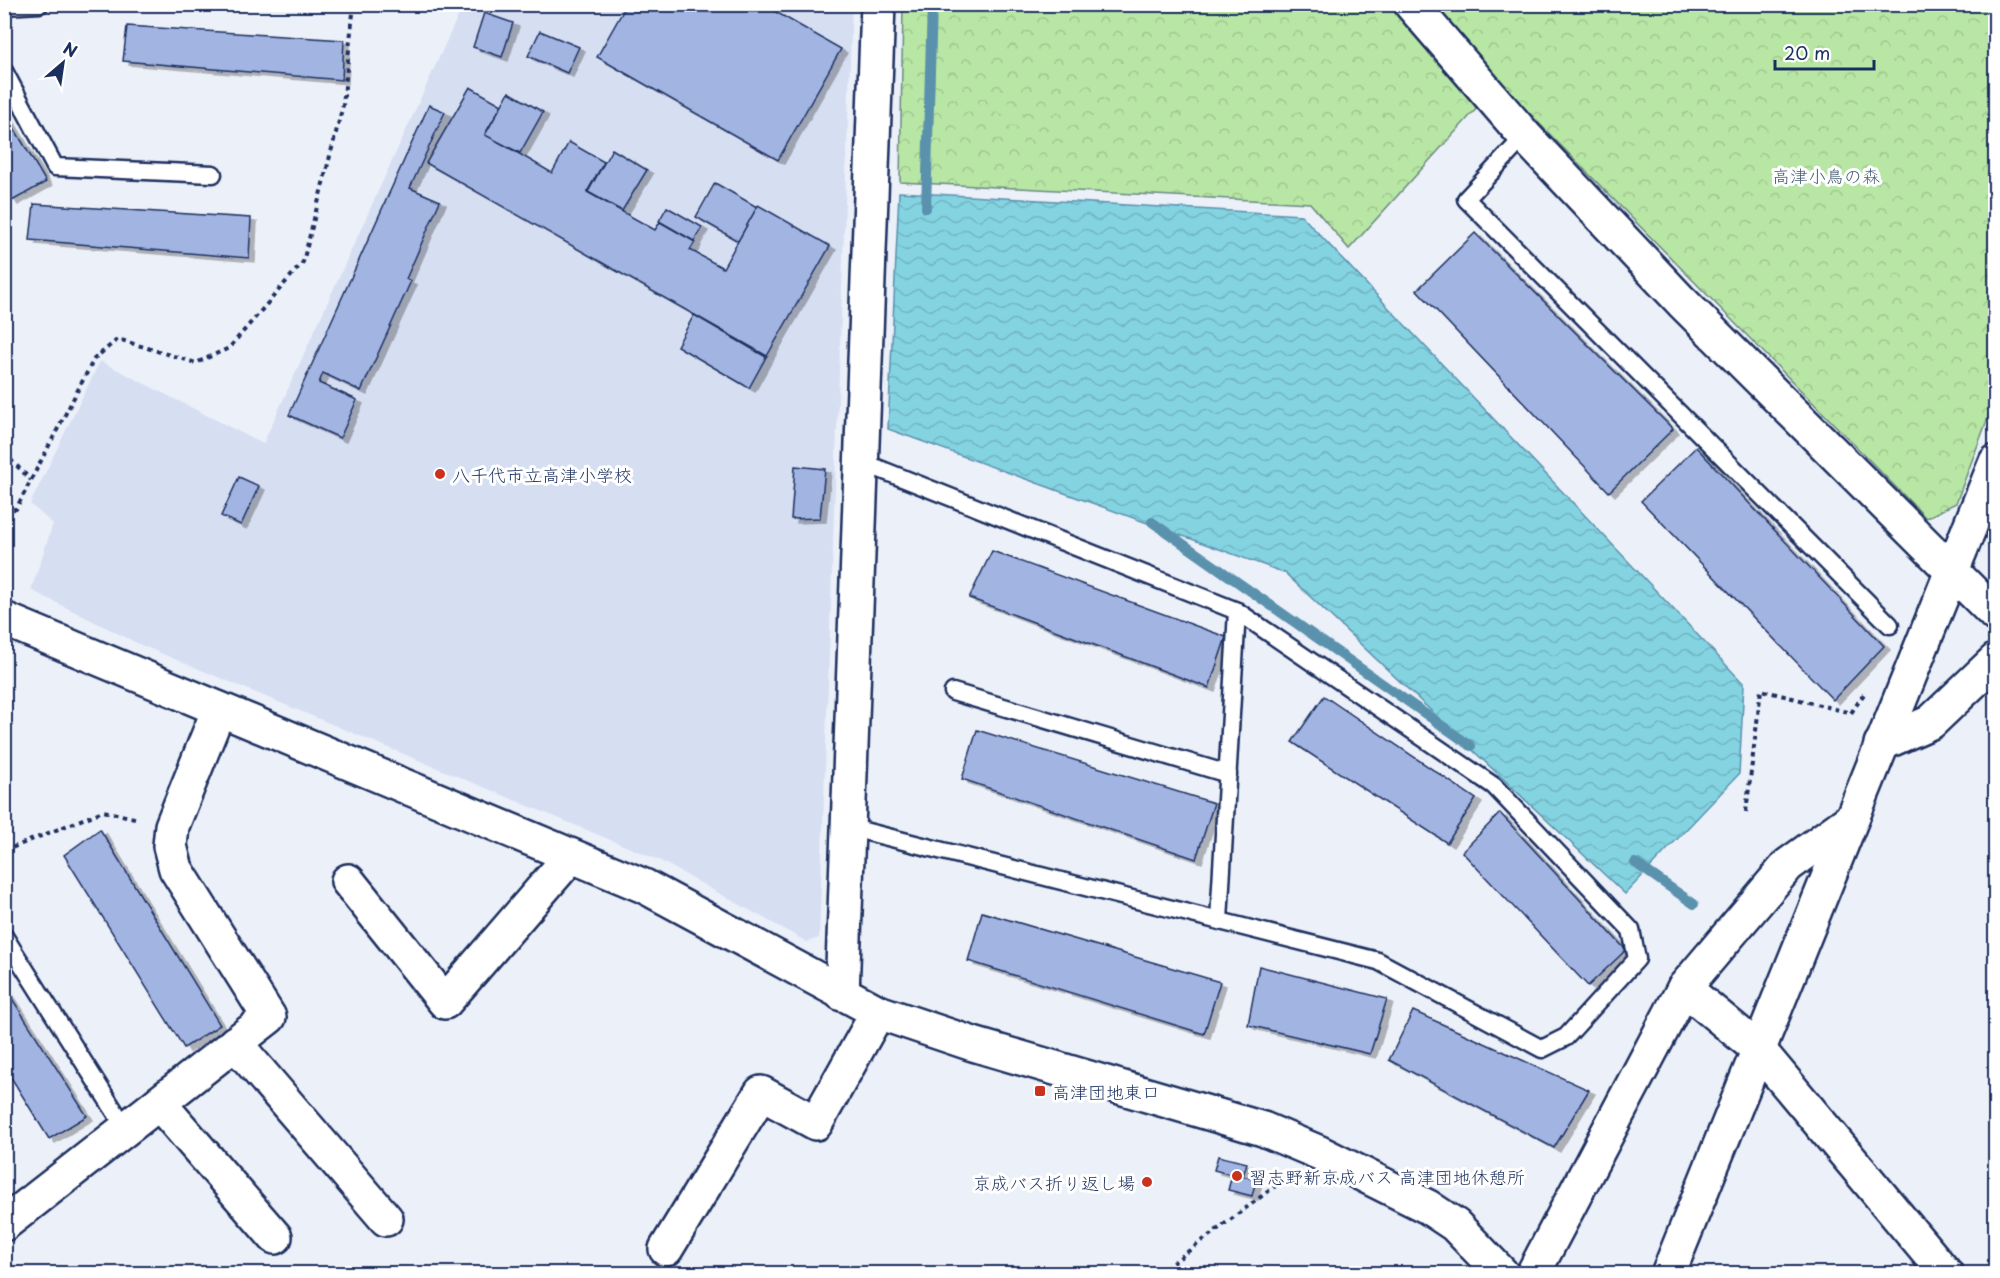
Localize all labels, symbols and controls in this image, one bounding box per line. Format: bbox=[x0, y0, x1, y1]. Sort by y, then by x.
north arrow bbox=[33, 33, 93, 93]
scale bar bbox=[1775, 33, 1874, 71]
text: N bbox=[59, 35, 82, 63]
text: 20 m bbox=[1784, 39, 1830, 66]
park label: 高津小鳥の森 bbox=[1772, 162, 1880, 189]
place label: 八千代市立高津小学校 bbox=[452, 461, 632, 488]
marker: 八千代市立高津小学校 bbox=[433, 467, 447, 481]
place label: 高津団地東口 bbox=[1052, 1078, 1160, 1105]
marker: 高津団地東口 bbox=[1033, 1084, 1047, 1098]
place label: 習志野新京成バス 高津団地休憩所 bbox=[1249, 1163, 1525, 1190]
place label: 京成バス折り返し場 bbox=[973, 1169, 1135, 1196]
marker: 習志野新京成バス 高津団地休憩所 bbox=[1230, 1169, 1244, 1183]
marker: 京成バス折り返し場 bbox=[1140, 1175, 1154, 1189]

